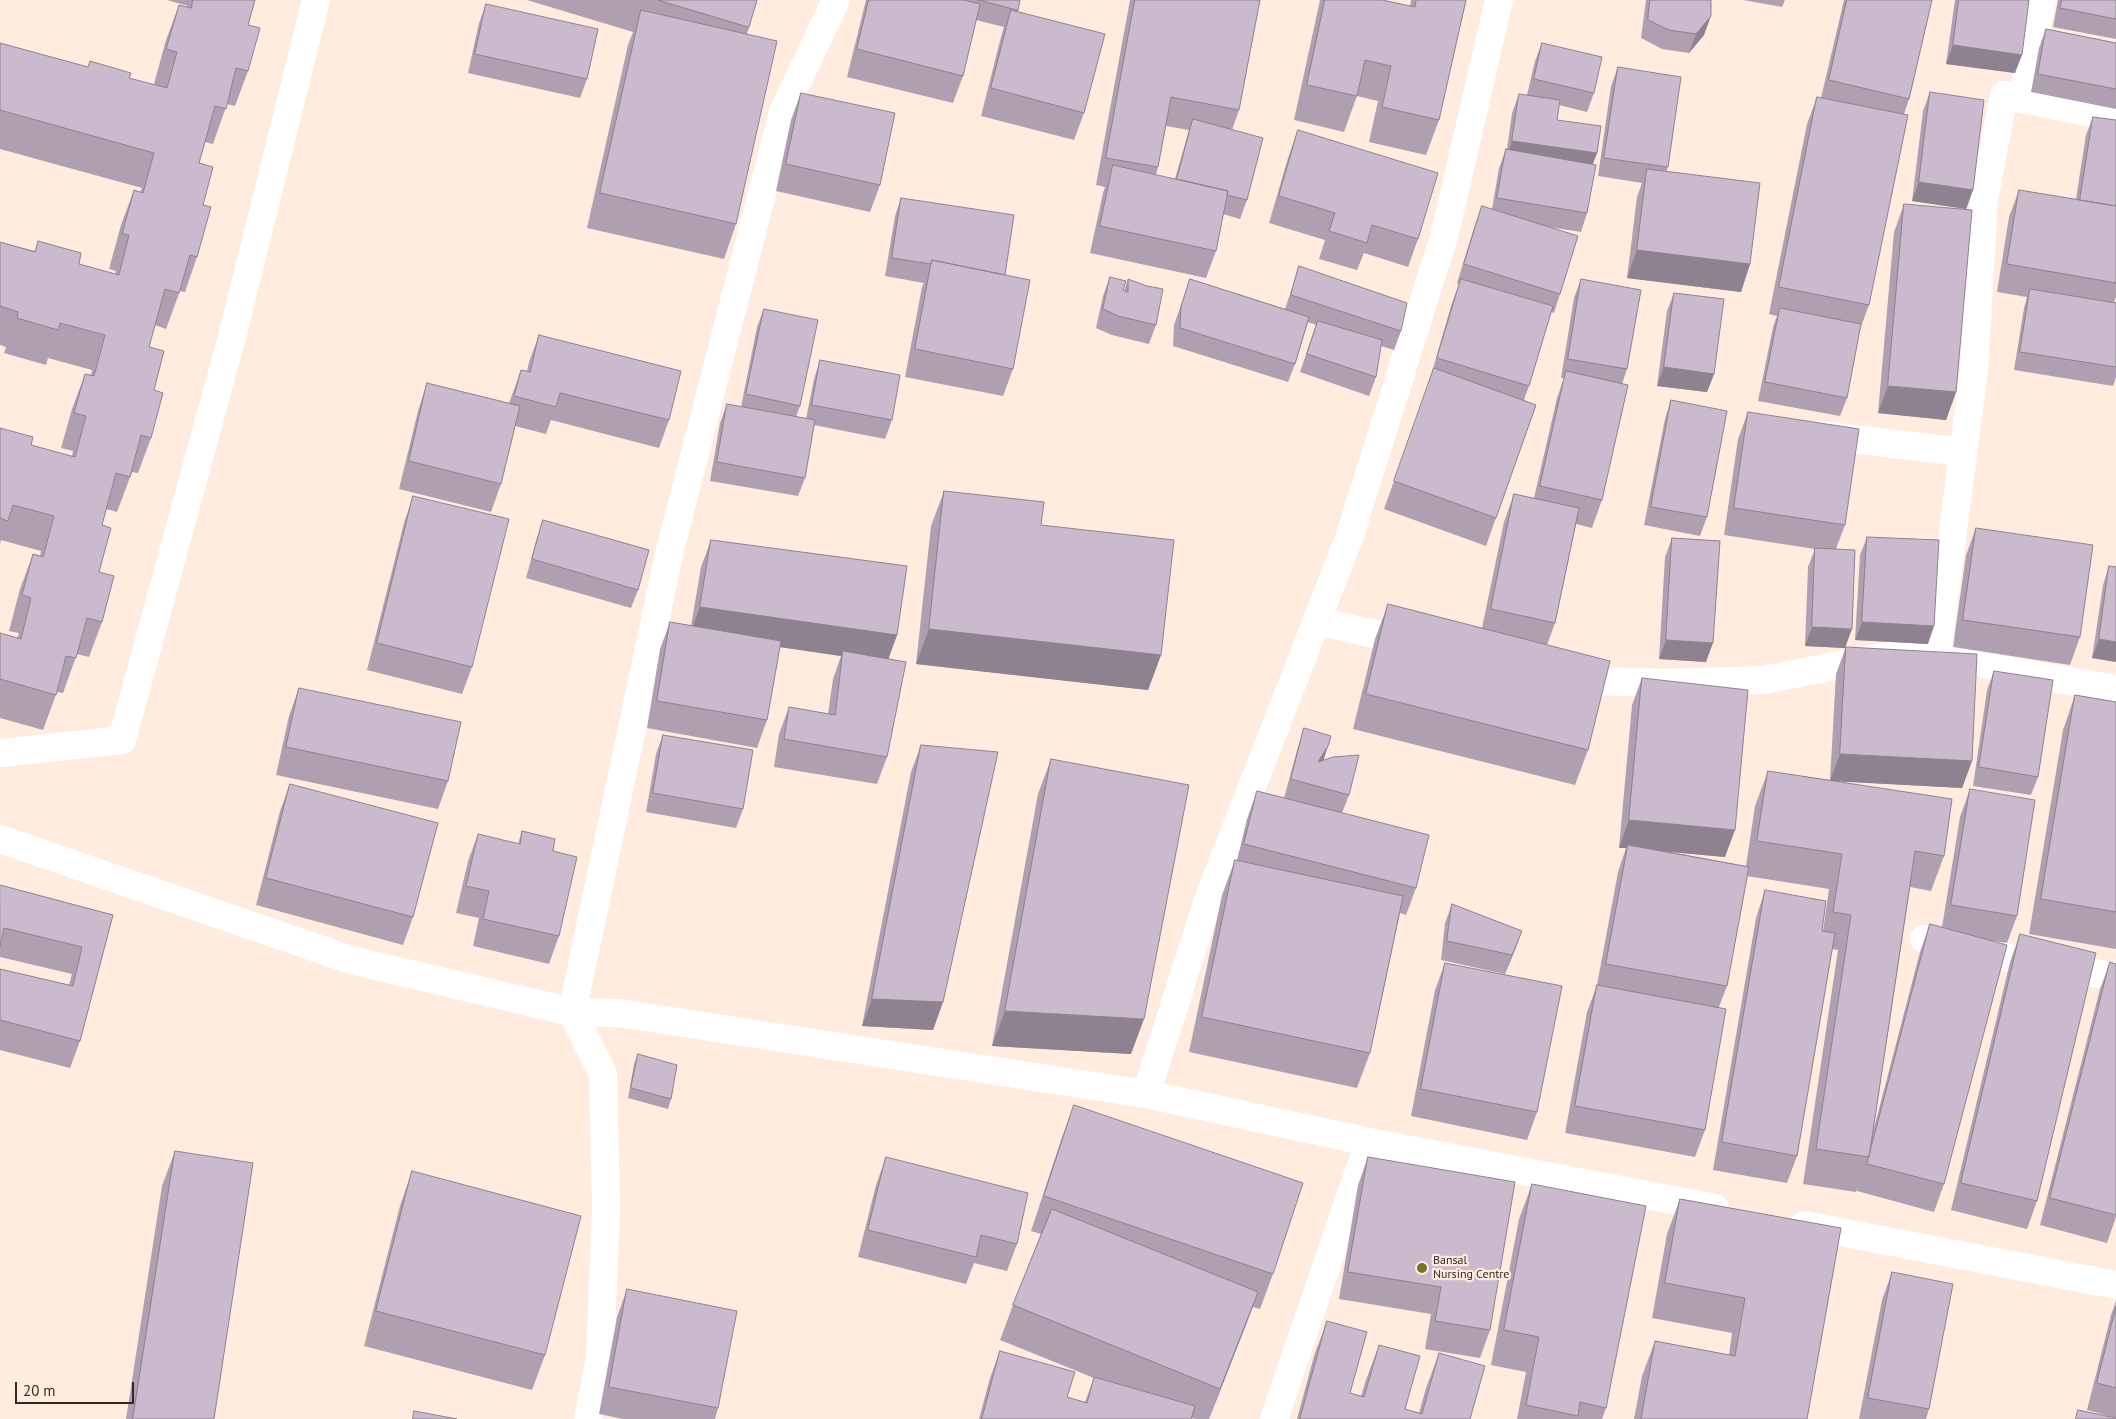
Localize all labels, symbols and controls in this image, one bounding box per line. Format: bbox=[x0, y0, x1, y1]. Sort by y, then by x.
place label: Bansal Nursing Centre bbox=[1433, 1254, 1509, 1282]
marker: Bansal Nursing Centre bbox=[1415, 1261, 1429, 1275]
scale bar bbox=[18, 1372, 136, 1404]
text: 20 m bbox=[23, 1381, 56, 1400]

